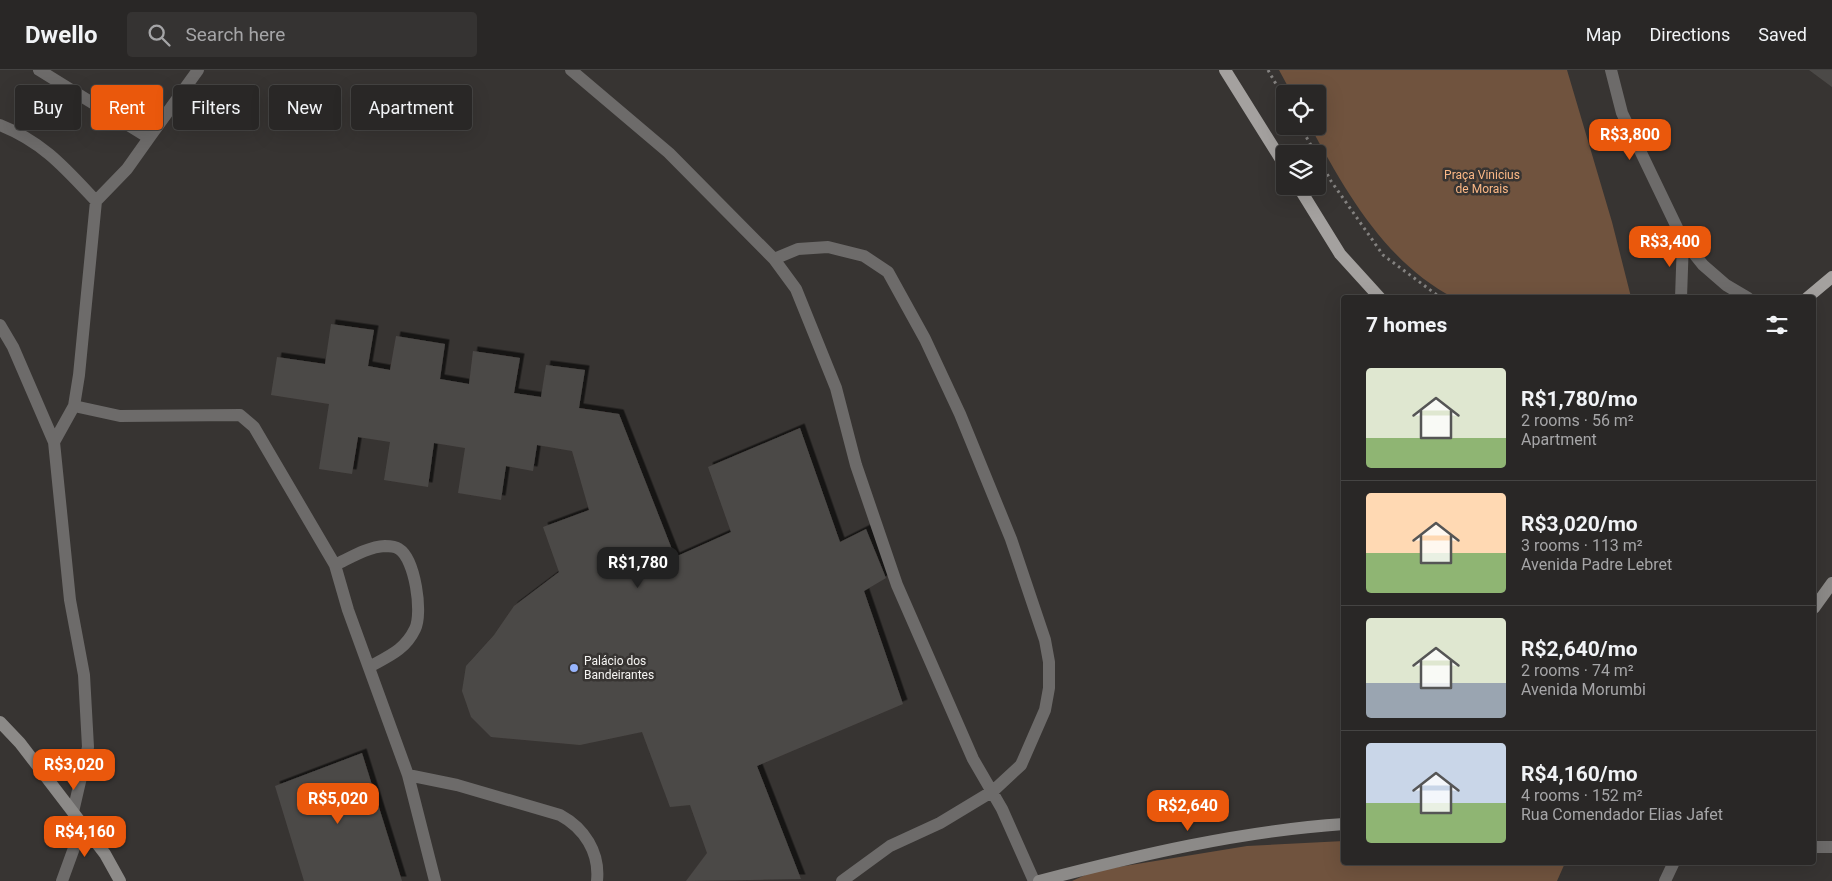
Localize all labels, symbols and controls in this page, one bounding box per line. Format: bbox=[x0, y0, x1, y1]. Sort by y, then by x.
search box bbox=[127, 12, 477, 57]
text: Dwello bbox=[25, 21, 97, 49]
icon: search bbox=[145, 21, 173, 49]
text: Search here bbox=[185, 23, 285, 46]
text: Map bbox=[1586, 24, 1621, 45]
text: Directions bbox=[1649, 24, 1730, 45]
text: Saved bbox=[1758, 24, 1807, 45]
chip: Buy bbox=[15, 85, 81, 130]
chip: Rent bbox=[91, 85, 163, 130]
chip: Filters bbox=[173, 85, 259, 130]
chip: New bbox=[269, 85, 341, 130]
chip: Apartment bbox=[351, 85, 472, 130]
map controls bbox=[1276, 85, 1326, 195]
button: locate bbox=[1276, 85, 1326, 135]
pin: R$3,800 bbox=[1584, 118, 1676, 161]
text: R$3,800 bbox=[1600, 125, 1660, 144]
button: layers bbox=[1276, 145, 1326, 195]
park label: Praça Vinicius de Morais bbox=[1444, 168, 1520, 196]
pin: R$3,400 bbox=[1624, 226, 1716, 268]
text: R$3,400 bbox=[1640, 232, 1700, 251]
icon: filters bbox=[1763, 311, 1791, 339]
text: 7 homes bbox=[1366, 313, 1447, 337]
text: R$1,780/mo bbox=[1521, 387, 1638, 411]
icon: home bbox=[1406, 388, 1466, 448]
text: 2 rooms · 56 m² bbox=[1521, 411, 1634, 430]
text: Apartment bbox=[1521, 430, 1597, 449]
text: R$3,020/mo bbox=[1521, 512, 1638, 536]
icon: home bbox=[1406, 513, 1466, 573]
text: 3 rooms · 113 m² bbox=[1521, 536, 1643, 555]
pin: R$1,780 bbox=[592, 546, 684, 589]
text: R$1,780 bbox=[608, 553, 668, 572]
text: Avenida Padre Lebret bbox=[1521, 555, 1672, 574]
text: R$2,640/mo bbox=[1521, 637, 1638, 661]
icon: home bbox=[1406, 638, 1466, 698]
place label: Palácio dos Bandeirantes bbox=[584, 654, 654, 682]
text: 2 rooms · 74 m² bbox=[1521, 661, 1634, 680]
marker: Palácio dos Bandeirantes bbox=[568, 662, 580, 674]
text: Avenida Morumbi bbox=[1521, 680, 1646, 699]
pin: R$3,020 bbox=[28, 748, 120, 791]
text: R$3,020 bbox=[44, 755, 104, 774]
text: R$4,160/mo bbox=[1521, 762, 1638, 786]
icon: home bbox=[1406, 763, 1466, 823]
pin: R$5,020 bbox=[292, 782, 384, 825]
text: 4 rooms · 152 m² bbox=[1521, 786, 1643, 805]
text: R$5,020 bbox=[308, 789, 368, 808]
pin: R$2,640 bbox=[1142, 790, 1234, 832]
text: R$2,640 bbox=[1158, 796, 1218, 815]
text: Rua Comendador Elias Jafet bbox=[1521, 805, 1723, 824]
pin: R$4,160 bbox=[39, 816, 131, 858]
text: R$4,160 bbox=[55, 822, 115, 841]

